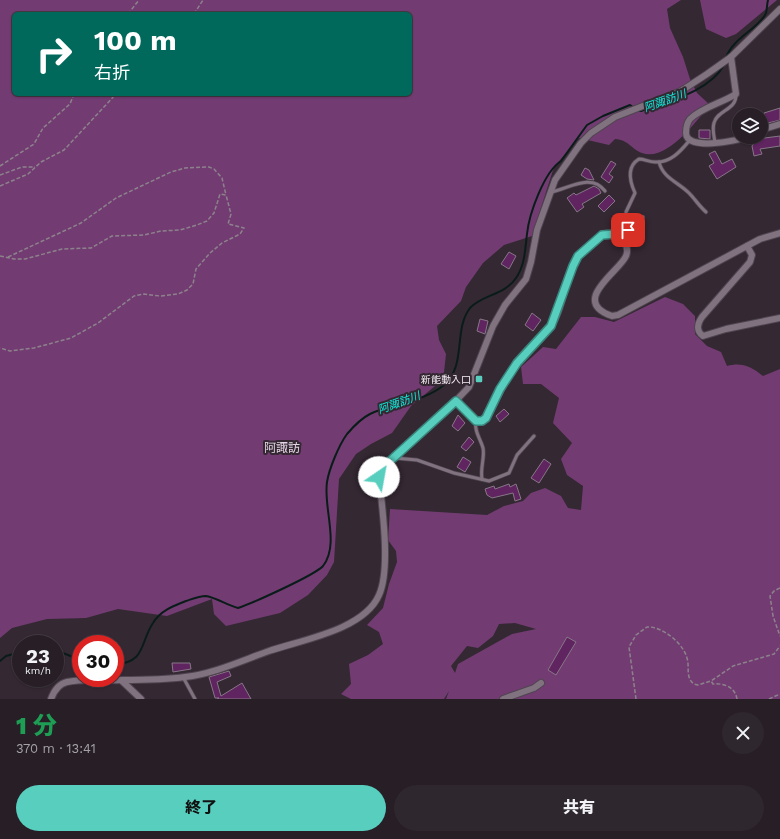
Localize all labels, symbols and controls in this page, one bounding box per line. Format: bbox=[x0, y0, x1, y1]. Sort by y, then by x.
text: 100 m bbox=[94, 24, 177, 57]
icon: right bbox=[28, 28, 80, 80]
text: 右折 bbox=[94, 62, 130, 83]
water label: 阿諏訪川 bbox=[642, 87, 689, 115]
map controls bbox=[732, 108, 768, 144]
button: layers bbox=[732, 108, 768, 144]
pin bbox=[611, 213, 645, 247]
icon: arrive bbox=[617, 219, 639, 241]
place label: 新能動入口 bbox=[421, 374, 471, 385]
marker: 新能動入口 bbox=[474, 374, 484, 384]
water label: 阿諏訪川 bbox=[376, 389, 423, 417]
district label: 阿諏訪 bbox=[264, 441, 300, 455]
position arrow bbox=[358, 456, 400, 498]
speed limit sign: 30 bbox=[72, 635, 124, 687]
text: 23 bbox=[26, 644, 50, 668]
text: km/h bbox=[25, 665, 51, 676]
text: 1 分 bbox=[16, 712, 57, 740]
button: close bbox=[722, 712, 764, 754]
text: 370 m · 13:41 bbox=[16, 741, 96, 756]
button: 終了 bbox=[16, 785, 386, 831]
button: 共有 bbox=[394, 785, 764, 831]

